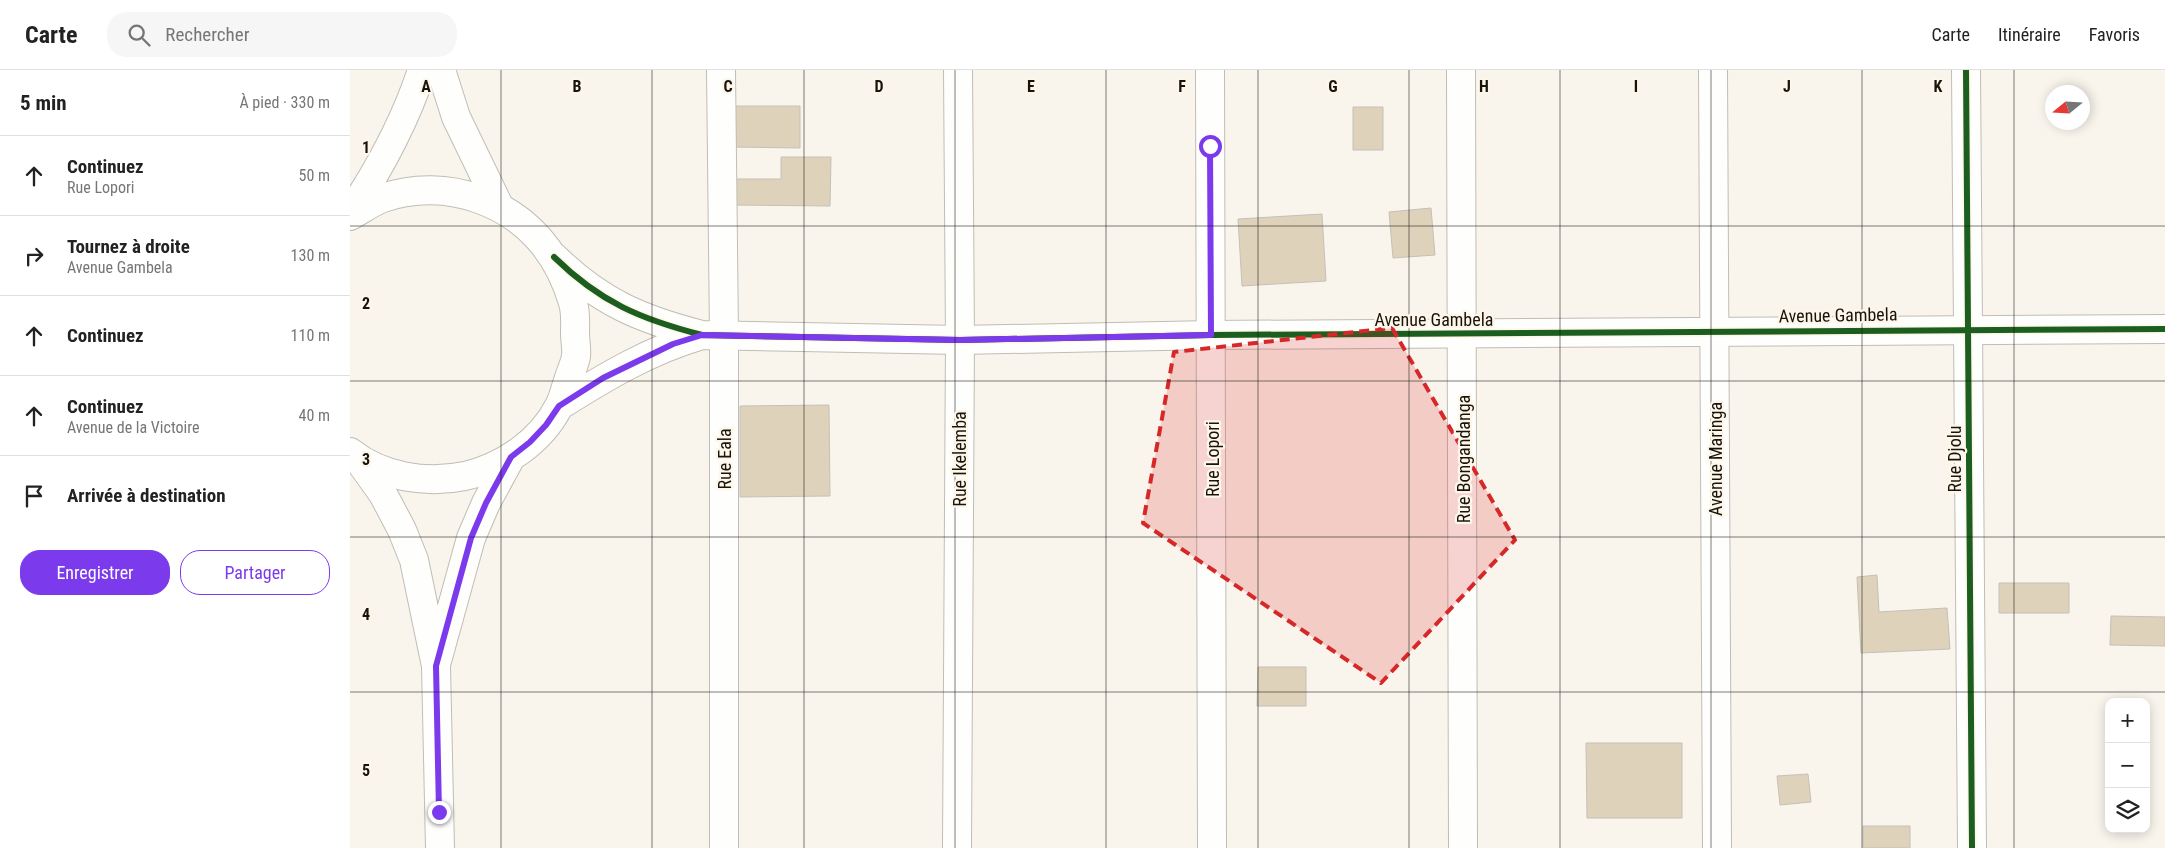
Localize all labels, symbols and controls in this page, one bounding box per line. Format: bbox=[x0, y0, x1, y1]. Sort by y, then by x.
search box bbox=[107, 12, 457, 57]
text: Carte bbox=[25, 21, 77, 49]
icon: search bbox=[125, 21, 153, 49]
text: Rechercher bbox=[165, 23, 249, 46]
text: Carte bbox=[1931, 24, 1970, 45]
text: Itinéraire bbox=[1998, 24, 2061, 45]
text: Favoris bbox=[2089, 24, 2140, 45]
text: A bbox=[421, 77, 431, 96]
text: B bbox=[573, 77, 582, 96]
text: C bbox=[723, 77, 733, 96]
text: D bbox=[874, 77, 884, 96]
text: E bbox=[1027, 77, 1035, 96]
text: F bbox=[1178, 77, 1186, 96]
text: G bbox=[1328, 77, 1338, 96]
text: H bbox=[1479, 77, 1489, 96]
text: I bbox=[1634, 77, 1638, 96]
text: J bbox=[1783, 77, 1791, 96]
text: K bbox=[1934, 77, 1943, 96]
north arrow bbox=[2045, 85, 2090, 130]
text: 5 min bbox=[20, 91, 67, 115]
text: À pied · 330 m bbox=[239, 93, 330, 112]
route start bbox=[1199, 135, 1222, 158]
text: 1 bbox=[362, 138, 370, 157]
text: Continuez bbox=[67, 155, 144, 178]
icon: ahead bbox=[20, 162, 48, 190]
text: 50 m bbox=[298, 166, 330, 185]
text: Rue Lopori bbox=[67, 178, 135, 197]
text: Tournez à droite bbox=[67, 235, 190, 258]
icon: right bbox=[20, 242, 48, 270]
text: 130 m bbox=[291, 246, 330, 265]
text: Avenue Gambela bbox=[67, 258, 173, 277]
text: 2 bbox=[362, 294, 370, 313]
street label: Avenue Gambela bbox=[1778, 303, 1898, 327]
street label: Avenue Gambela bbox=[1375, 309, 1493, 330]
icon: ahead bbox=[20, 322, 48, 350]
text: Continuez bbox=[67, 324, 144, 347]
text: 110 m bbox=[291, 326, 330, 345]
text: Continuez bbox=[67, 395, 144, 418]
street label: Rue Bongandanga bbox=[1453, 395, 1474, 523]
icon: ahead bbox=[20, 402, 48, 430]
street label: Avenue Maringa bbox=[1705, 402, 1726, 516]
text: 40 m bbox=[298, 406, 330, 425]
street label: Rue Ikelemba bbox=[949, 411, 970, 507]
text: Avenue de la Victoire bbox=[67, 418, 199, 437]
street label: Rue Lopori bbox=[1202, 421, 1223, 497]
street label: Rue Djolu bbox=[1944, 426, 1965, 493]
street label: Rue Eala bbox=[714, 428, 735, 490]
text: 3 bbox=[362, 450, 370, 469]
icon: arrive bbox=[20, 482, 48, 510]
text: Arrivée à destination bbox=[67, 484, 226, 507]
button: Enregistrer bbox=[20, 550, 170, 595]
button: Partager bbox=[180, 550, 330, 595]
text: 4 bbox=[362, 605, 370, 624]
map controls bbox=[2105, 698, 2150, 833]
button: + bbox=[2105, 698, 2150, 743]
button: − bbox=[2105, 743, 2150, 788]
text: 5 bbox=[362, 761, 370, 780]
button: layers bbox=[2105, 788, 2150, 833]
route end bbox=[428, 801, 451, 824]

